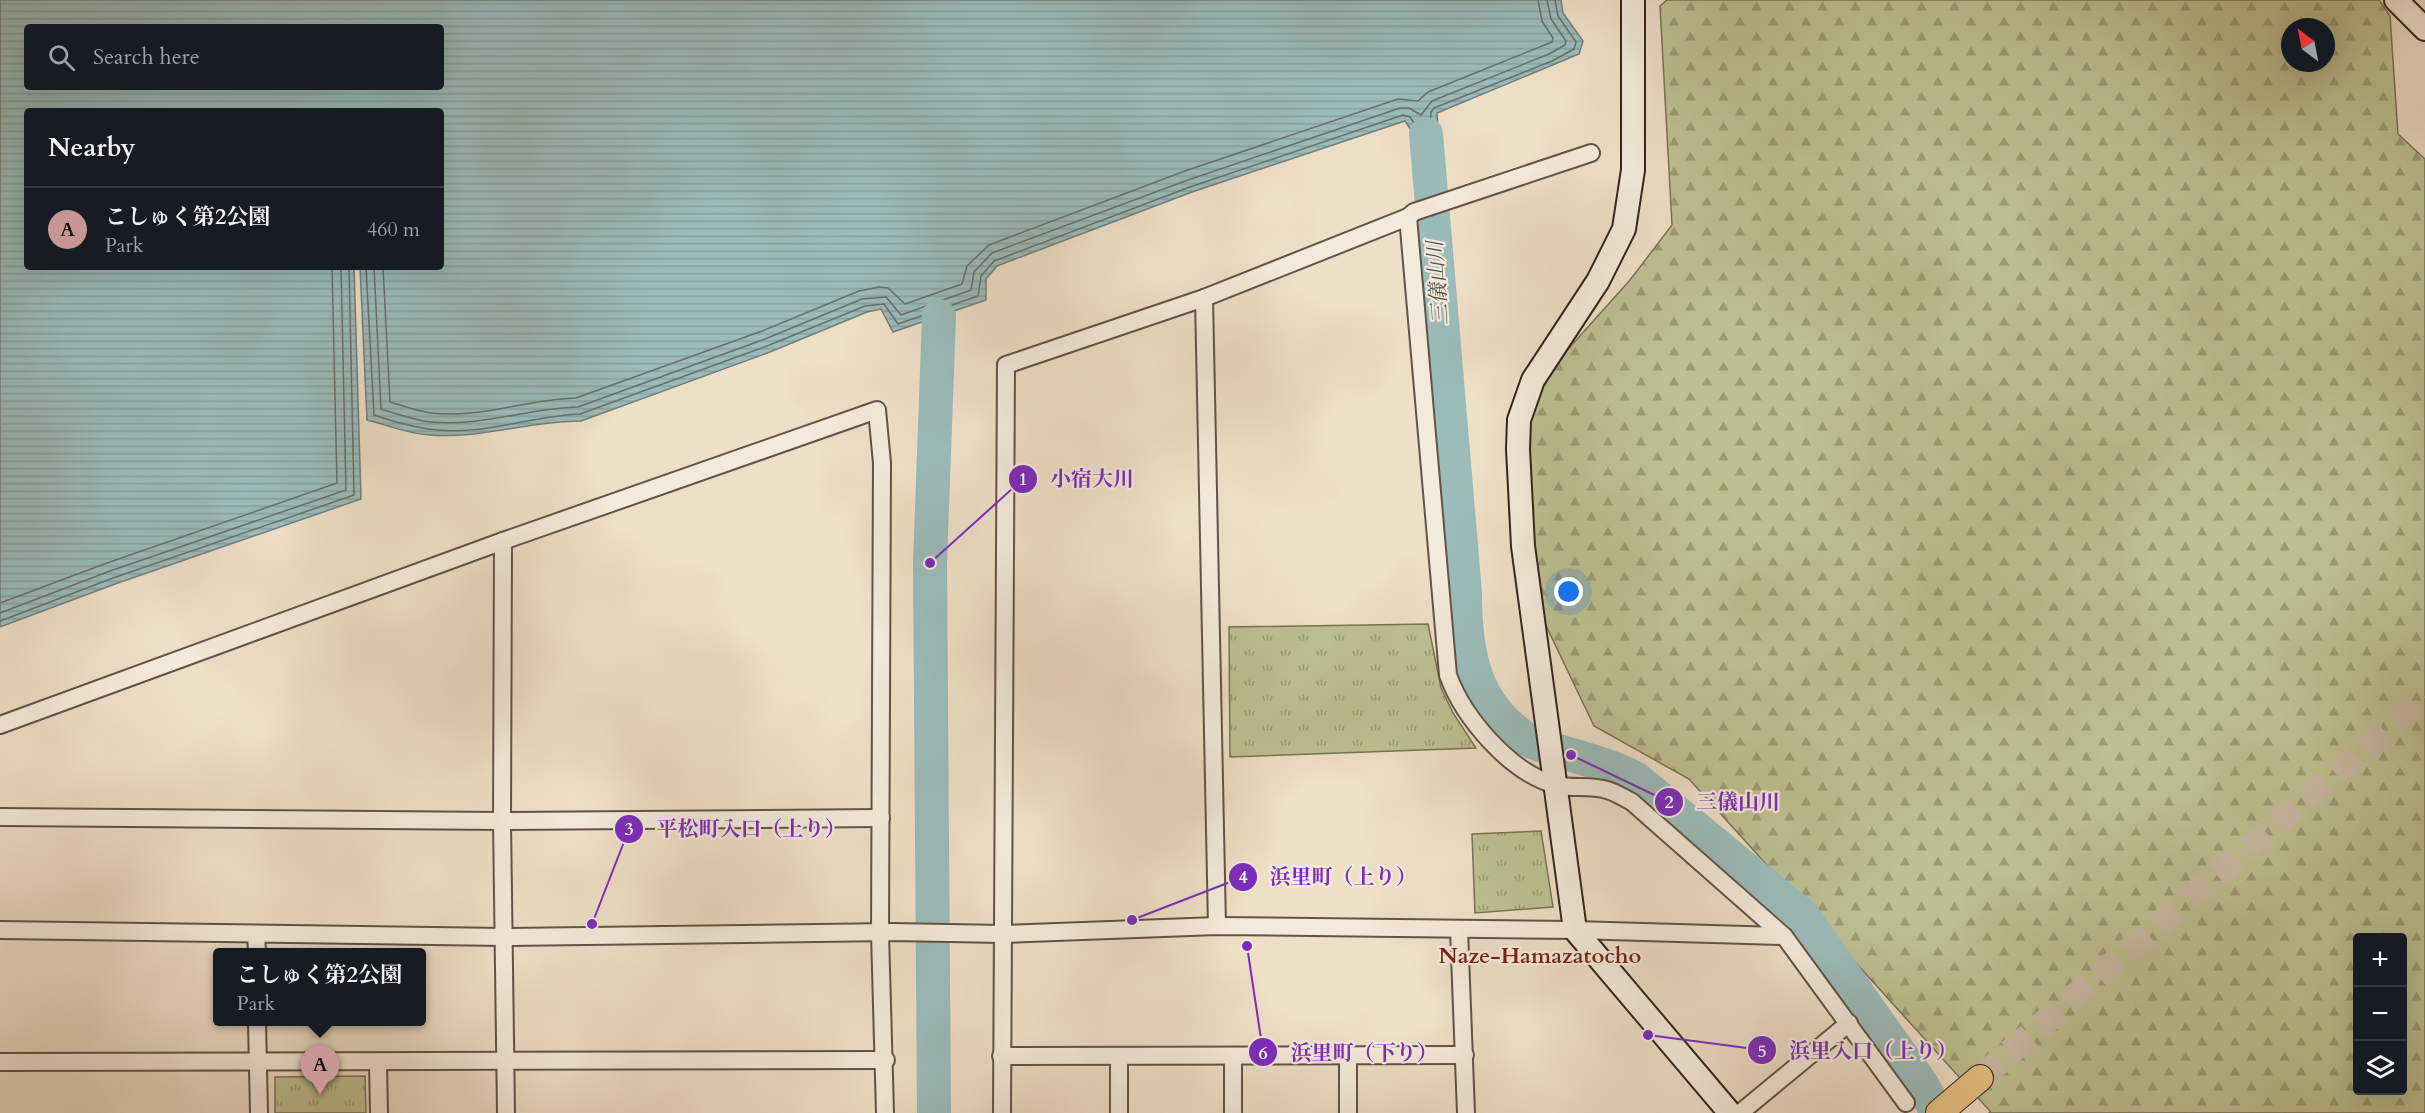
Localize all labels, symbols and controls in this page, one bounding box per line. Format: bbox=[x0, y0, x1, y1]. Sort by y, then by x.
north arrow bbox=[2281, 18, 2335, 72]
search box bbox=[24, 24, 444, 90]
icon: search bbox=[45, 41, 78, 74]
text: Search here bbox=[93, 42, 200, 72]
text: Nearby bbox=[48, 130, 136, 165]
text: こしゅく第2公園 bbox=[105, 202, 270, 232]
text: A bbox=[60, 216, 75, 243]
text: 460 m bbox=[367, 216, 420, 243]
text: Park bbox=[105, 232, 143, 259]
water label: 三儀山川 bbox=[1420, 238, 1455, 326]
callout: 小宿大川 bbox=[1008, 460, 1146, 499]
text: 小宿大川 bbox=[1050, 465, 1134, 494]
text: 1 bbox=[1018, 467, 1028, 492]
your location bbox=[1554, 577, 1583, 606]
callout: 三儀山川 bbox=[1654, 782, 1792, 821]
text: 三儀山川 bbox=[1696, 788, 1780, 817]
text: 2 bbox=[1664, 790, 1674, 815]
callout: 平松町入口（上り） bbox=[614, 809, 857, 848]
text: 平松町入口（上り） bbox=[657, 815, 846, 844]
text: 3 bbox=[624, 817, 634, 842]
callout: 浜里町（上り） bbox=[1228, 857, 1429, 896]
text: 浜里町（上り） bbox=[1270, 863, 1417, 892]
text: 4 bbox=[1238, 865, 1248, 890]
map controls bbox=[2353, 933, 2407, 1095]
button: + bbox=[2353, 933, 2407, 987]
district label: Naze-Hamazatocho bbox=[1439, 941, 1642, 971]
popup bbox=[213, 948, 426, 1026]
text: こしゅく第2公園 bbox=[237, 960, 402, 990]
button: − bbox=[2353, 987, 2407, 1041]
text: Park bbox=[237, 990, 275, 1017]
callout: 浜里入口（上り） bbox=[1747, 1031, 1969, 1070]
callout: 浜里町（下り） bbox=[1248, 1033, 1449, 1072]
text: 浜里入口（上り） bbox=[1789, 1037, 1957, 1066]
text: 浜里町（下り） bbox=[1291, 1039, 1438, 1068]
text: 5 bbox=[1757, 1039, 1767, 1064]
text: 6 bbox=[1258, 1041, 1268, 1066]
button: layers bbox=[2353, 1041, 2407, 1095]
pin: A bbox=[300, 1046, 340, 1095]

